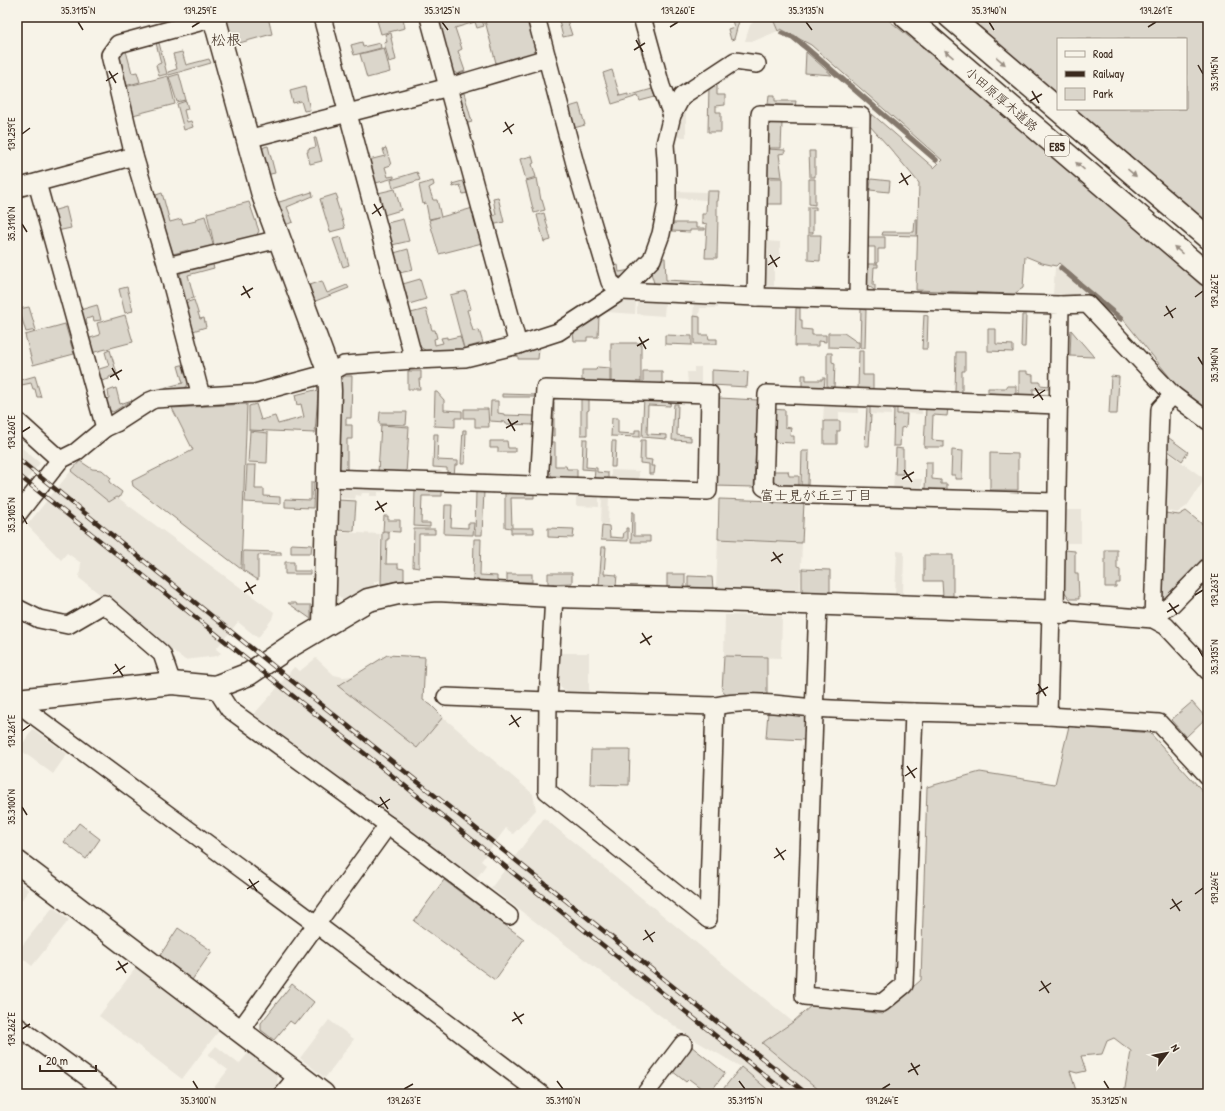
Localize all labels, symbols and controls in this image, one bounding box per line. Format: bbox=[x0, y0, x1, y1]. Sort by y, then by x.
text: 35.3115°N bbox=[61, 4, 95, 17]
text: 139.259°E bbox=[183, 4, 217, 17]
text: 35.3125°N bbox=[424, 4, 460, 17]
text: 139.260°E bbox=[661, 4, 695, 17]
text: 35.3135°N bbox=[788, 4, 824, 17]
text: 35.3140°N bbox=[972, 4, 1006, 17]
text: 139.261°E bbox=[1140, 4, 1173, 17]
district label: 松根 bbox=[211, 29, 242, 50]
legend bbox=[1057, 38, 1187, 110]
text: Road bbox=[1093, 45, 1113, 62]
one-way arrow bbox=[943, 49, 954, 58]
one-way arrow bbox=[996, 56, 1006, 65]
text: 35.3145°N bbox=[1208, 57, 1221, 91]
street label: 小田原厚木道路 bbox=[962, 62, 1042, 136]
text: Railway bbox=[1093, 65, 1124, 82]
text: Park bbox=[1093, 85, 1113, 102]
text: 139.259°E bbox=[5, 117, 18, 151]
road number: E85 bbox=[1045, 136, 1069, 156]
one-way arrow bbox=[1074, 161, 1085, 170]
one-way arrow bbox=[1126, 168, 1137, 177]
text: 35.3110°N bbox=[5, 207, 18, 241]
one-way arrow bbox=[1173, 246, 1184, 255]
text: 139.262°E bbox=[1208, 273, 1221, 308]
text: 35.3140°N bbox=[1208, 348, 1221, 382]
text: 139.260°E bbox=[5, 415, 18, 449]
district label: 富士見が丘三丁目 bbox=[760, 485, 872, 504]
text: 35.3105°N bbox=[5, 497, 18, 533]
text: 139.263°E bbox=[1208, 573, 1221, 607]
text: 35.3135°N bbox=[1208, 639, 1221, 675]
text: 139.261°E bbox=[5, 714, 18, 747]
text: 35.3100°N bbox=[5, 789, 18, 825]
text: 139.264°E bbox=[1208, 871, 1221, 905]
text: 139.262°E bbox=[5, 1011, 18, 1046]
north arrow bbox=[1147, 1033, 1187, 1073]
text: N bbox=[1168, 1042, 1183, 1054]
scale bar bbox=[40, 1047, 96, 1073]
text: 20 m bbox=[46, 1052, 68, 1069]
text: 35.3100°N bbox=[180, 1094, 216, 1107]
text: 139.263°E bbox=[387, 1094, 421, 1107]
text: 35.3110°N bbox=[546, 1094, 580, 1107]
text: 35.3115°N bbox=[728, 1094, 762, 1107]
text: 139.264°E bbox=[865, 1094, 899, 1107]
text: 35.3125°N bbox=[1091, 1094, 1127, 1107]

